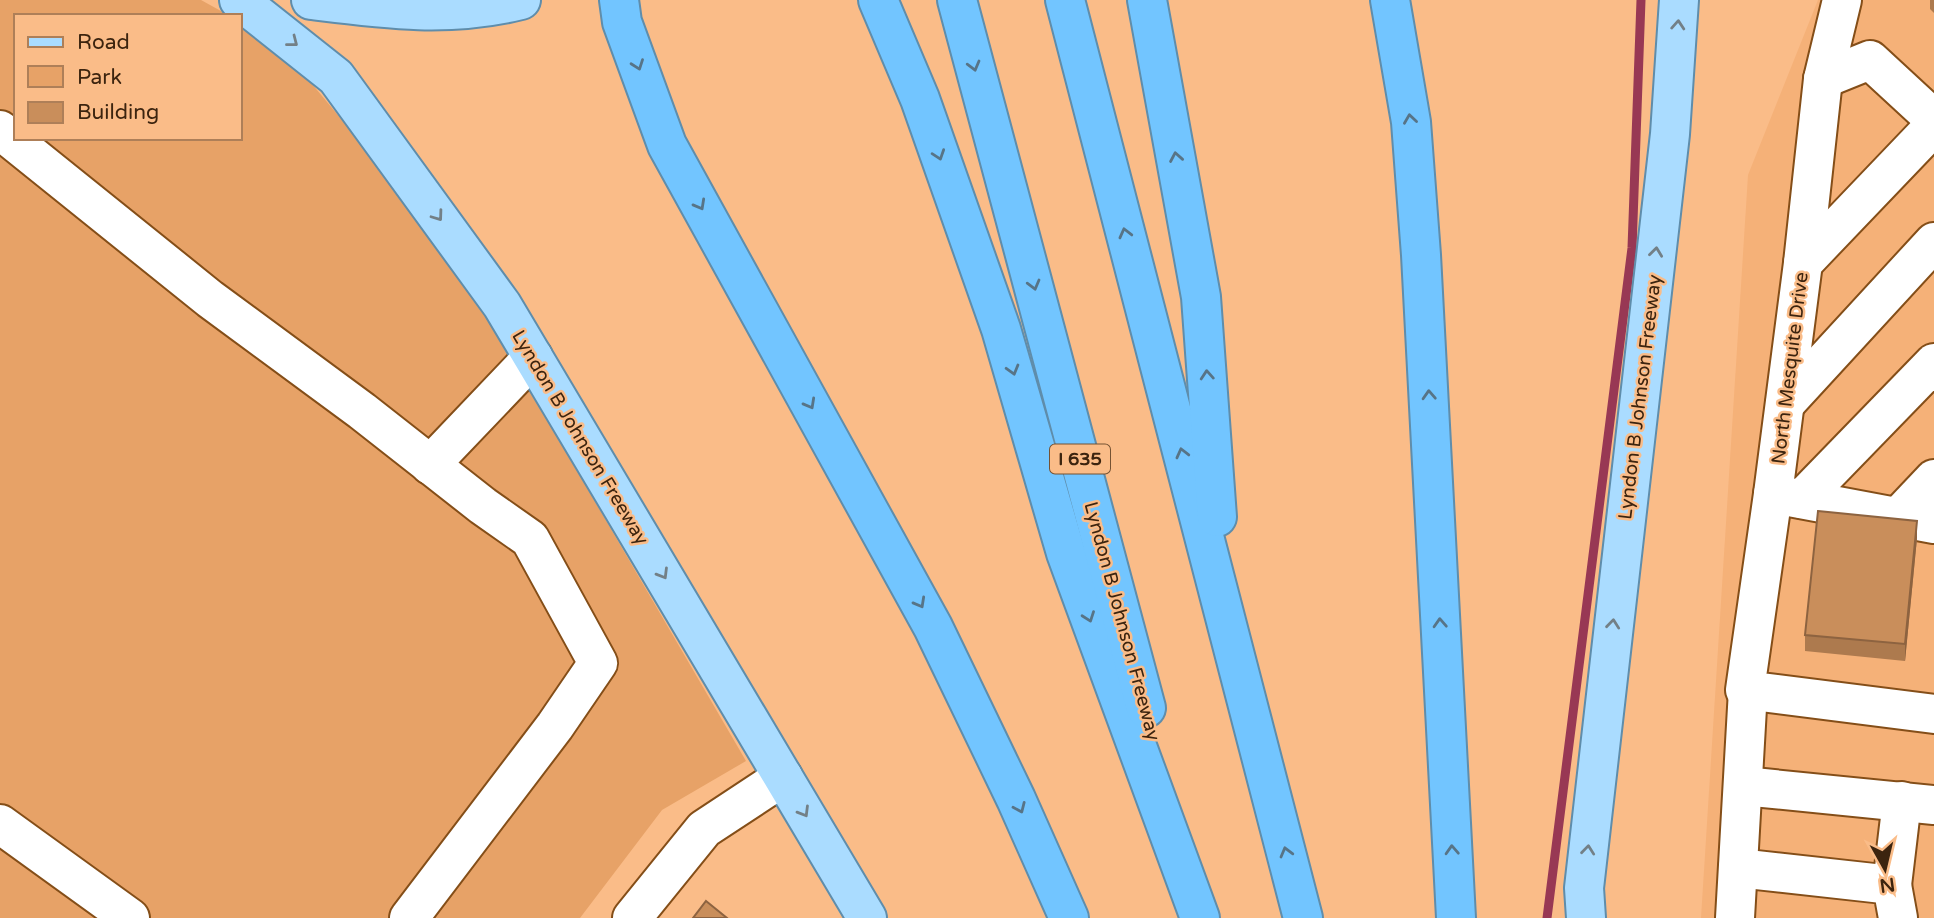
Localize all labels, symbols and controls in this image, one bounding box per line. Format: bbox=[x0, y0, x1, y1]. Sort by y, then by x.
legend bbox=[14, 14, 242, 140]
one-way arrow bbox=[1670, 19, 1685, 30]
text: Road bbox=[77, 30, 130, 55]
one-way arrow bbox=[285, 34, 298, 47]
one-way arrow bbox=[629, 59, 643, 71]
one-way arrow bbox=[966, 60, 980, 72]
text: Park bbox=[77, 65, 122, 90]
text: Building bbox=[77, 100, 159, 125]
one-way arrow bbox=[1402, 113, 1417, 125]
one-way arrow bbox=[931, 148, 945, 160]
one-way arrow bbox=[1169, 151, 1184, 163]
one-way arrow bbox=[692, 198, 705, 210]
one-way arrow bbox=[429, 208, 442, 221]
one-way arrow bbox=[1119, 227, 1133, 239]
one-way arrow bbox=[1649, 246, 1664, 257]
street label: North Mesquite Drive bbox=[1767, 271, 1813, 465]
street label: Lyndon B Johnson Freeway bbox=[1614, 273, 1666, 521]
one-way arrow bbox=[1026, 279, 1040, 291]
street label: Lyndon B Johnson Freeway bbox=[507, 326, 653, 549]
one-way arrow bbox=[1004, 364, 1019, 376]
one-way arrow bbox=[1200, 369, 1215, 380]
one-way arrow bbox=[1421, 390, 1436, 401]
one-way arrow bbox=[802, 397, 815, 409]
road number: I 635 bbox=[1050, 444, 1110, 474]
one-way arrow bbox=[1176, 447, 1190, 459]
street label: Lyndon B Johnson Freeway bbox=[1079, 499, 1165, 743]
one-way arrow bbox=[654, 567, 667, 580]
one-way arrow bbox=[912, 596, 925, 609]
one-way arrow bbox=[1081, 610, 1095, 622]
one-way arrow bbox=[1433, 617, 1448, 628]
one-way arrow bbox=[1605, 618, 1620, 629]
one-way arrow bbox=[1012, 801, 1026, 813]
one-way arrow bbox=[796, 804, 809, 817]
north arrow bbox=[1850, 834, 1920, 904]
one-way arrow bbox=[1445, 844, 1460, 855]
one-way arrow bbox=[1580, 844, 1595, 856]
one-way arrow bbox=[1280, 846, 1294, 858]
text: N bbox=[1878, 873, 1896, 897]

